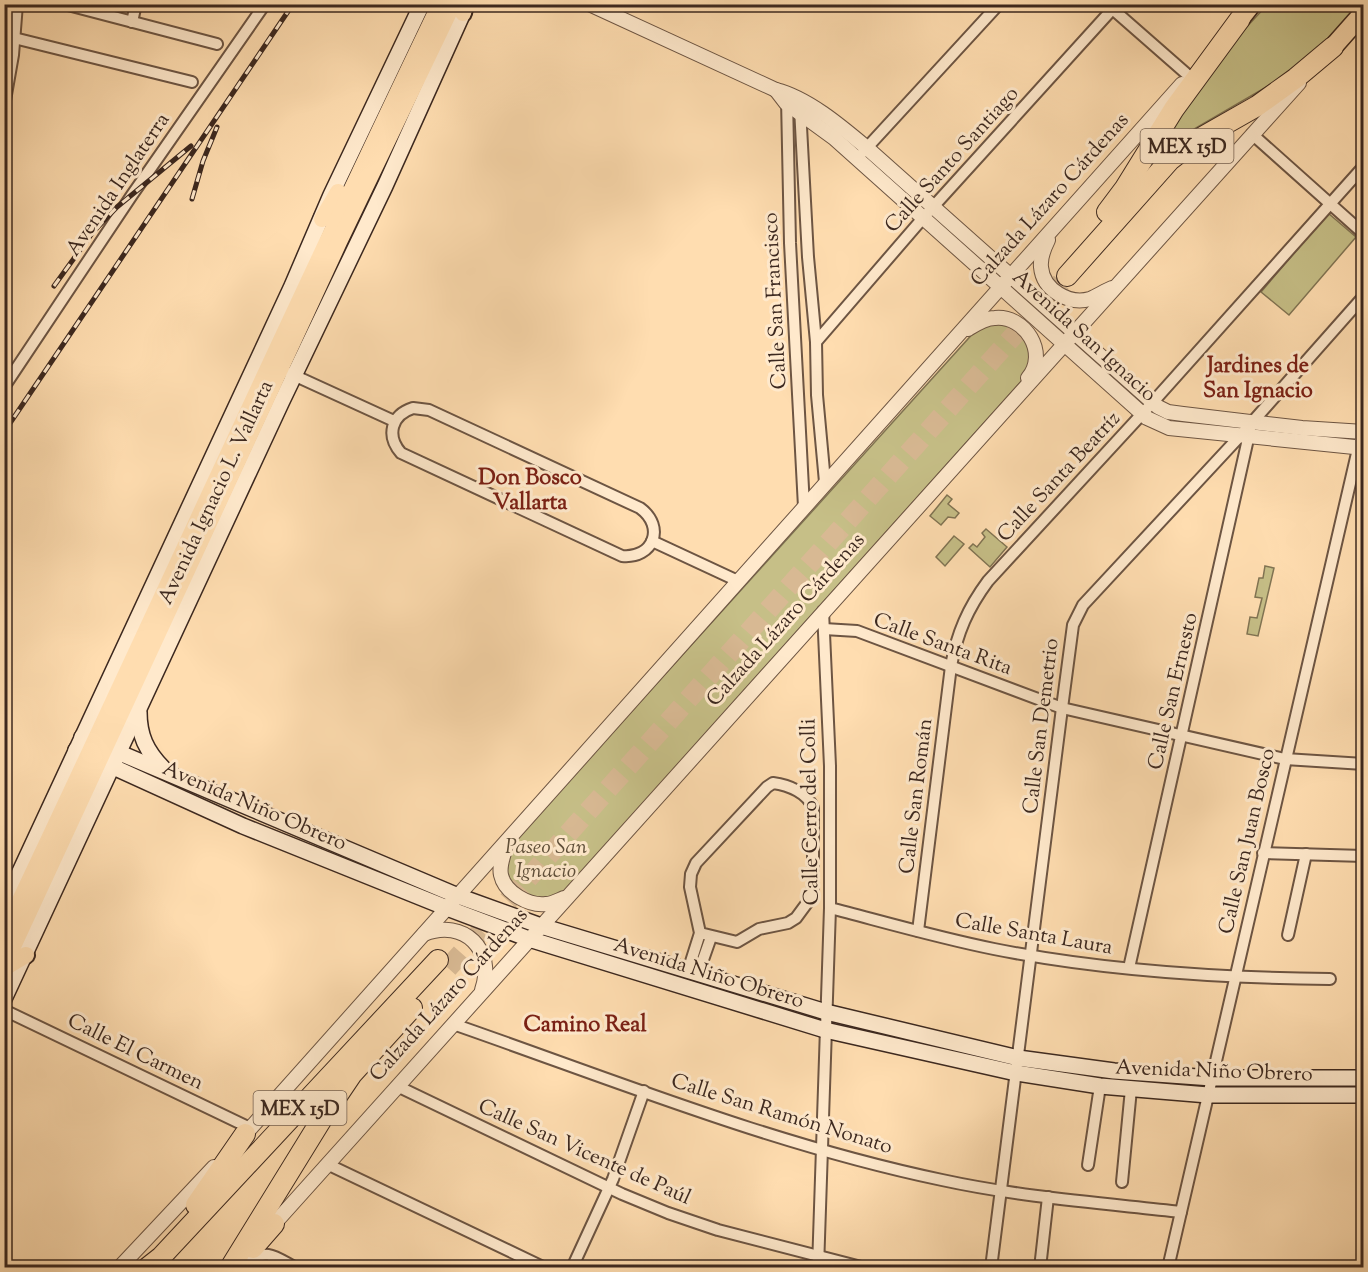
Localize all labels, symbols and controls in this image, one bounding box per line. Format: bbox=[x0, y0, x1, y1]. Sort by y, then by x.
street label: Calle Santo Santiago bbox=[878, 80, 1027, 240]
street label: Avenida Inglaterra bbox=[59, 107, 178, 263]
street label: Calzada Lázaro Cárdenas bbox=[964, 107, 1137, 294]
road number: MEX 15D bbox=[1140, 129, 1234, 163]
street label: Calle San Francisco bbox=[756, 212, 796, 390]
street label: Avenida San Ignacio bbox=[1005, 263, 1163, 410]
district label: Jardines de San Ignacio bbox=[1203, 351, 1313, 408]
street label: Avenida Ignacio L. Vallarta bbox=[152, 376, 282, 610]
street label: Calle Santa Beatríz bbox=[991, 405, 1128, 549]
district label: Don Bosco Vallarta bbox=[478, 463, 582, 520]
street label: Calzada Lázaro Cárdenas bbox=[700, 527, 873, 714]
street label: Calle Santa Rita bbox=[869, 606, 1016, 684]
street label: Calle San Ernesto bbox=[1141, 610, 1207, 773]
street label: Calle San Demetrio bbox=[1016, 637, 1068, 816]
street label: Calle San Román bbox=[893, 717, 941, 876]
street label: Calle Cerro del Colli bbox=[794, 718, 828, 906]
street label: Calle San Juan Bosco bbox=[1212, 746, 1284, 937]
street label: Avenida Niño Obrero bbox=[157, 754, 351, 859]
park label: Paseo San Ignacio bbox=[505, 833, 587, 887]
street label: Calzada Lázaro Cárdenas bbox=[363, 902, 536, 1089]
street label: Calle Santa Laura bbox=[953, 906, 1115, 964]
street label: Avenida Niño Obrero bbox=[610, 931, 807, 1017]
street label: Calle El Carmen bbox=[62, 1007, 208, 1099]
district label: Camino Real bbox=[523, 1010, 647, 1042]
street label: Avenida Niño Obrero bbox=[1115, 1054, 1313, 1090]
street label: Calle San Ramón Nonato bbox=[667, 1067, 896, 1163]
road number: MEX 15D bbox=[254, 1091, 346, 1125]
street label: Calle San Vicente de Paúl bbox=[473, 1092, 696, 1213]

